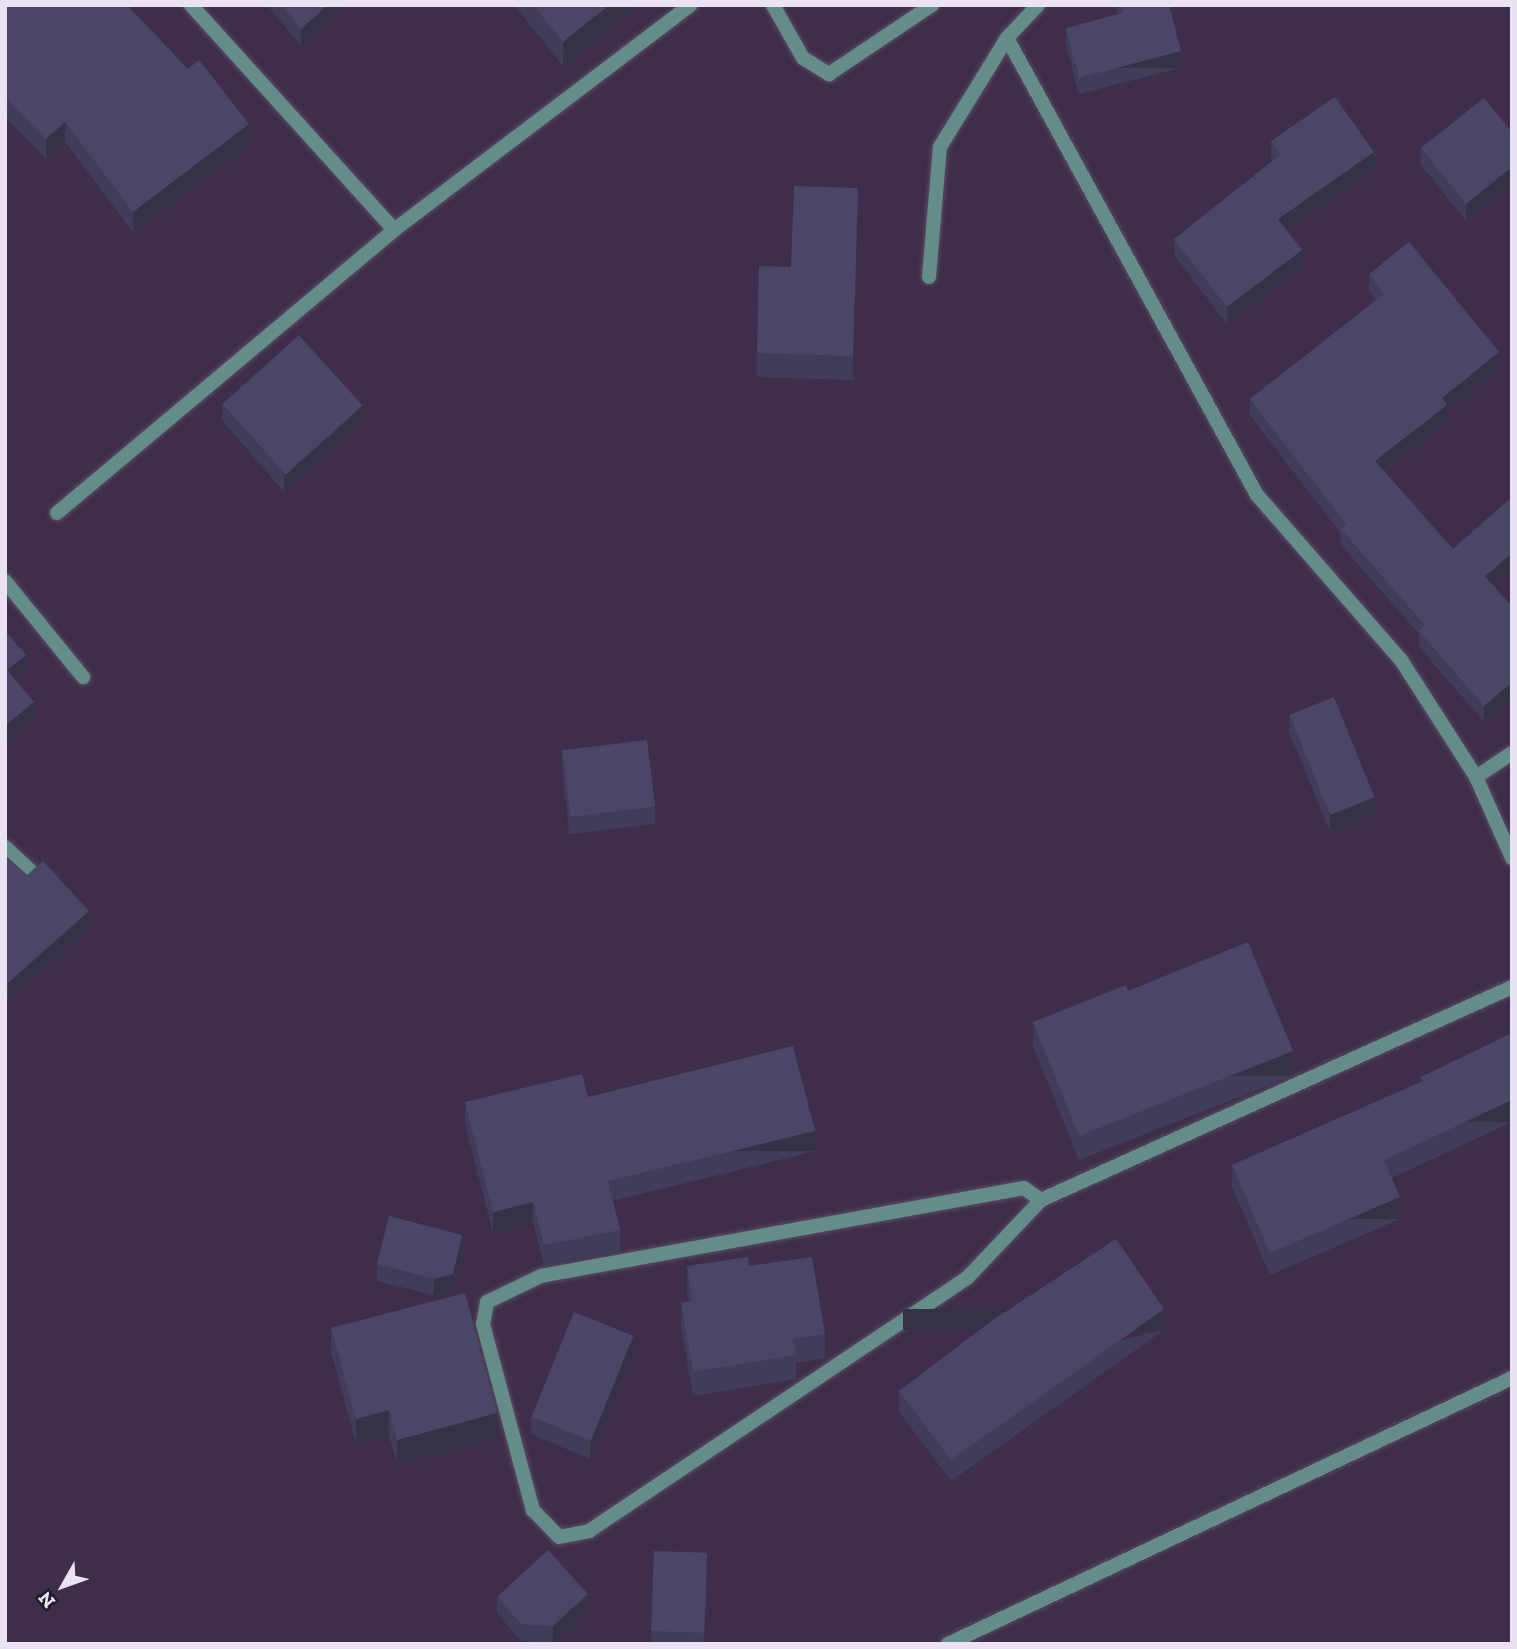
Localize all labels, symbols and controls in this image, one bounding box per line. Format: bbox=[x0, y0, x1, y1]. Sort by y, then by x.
north arrow bbox=[28, 1551, 98, 1621]
text: N bbox=[33, 1587, 60, 1613]

